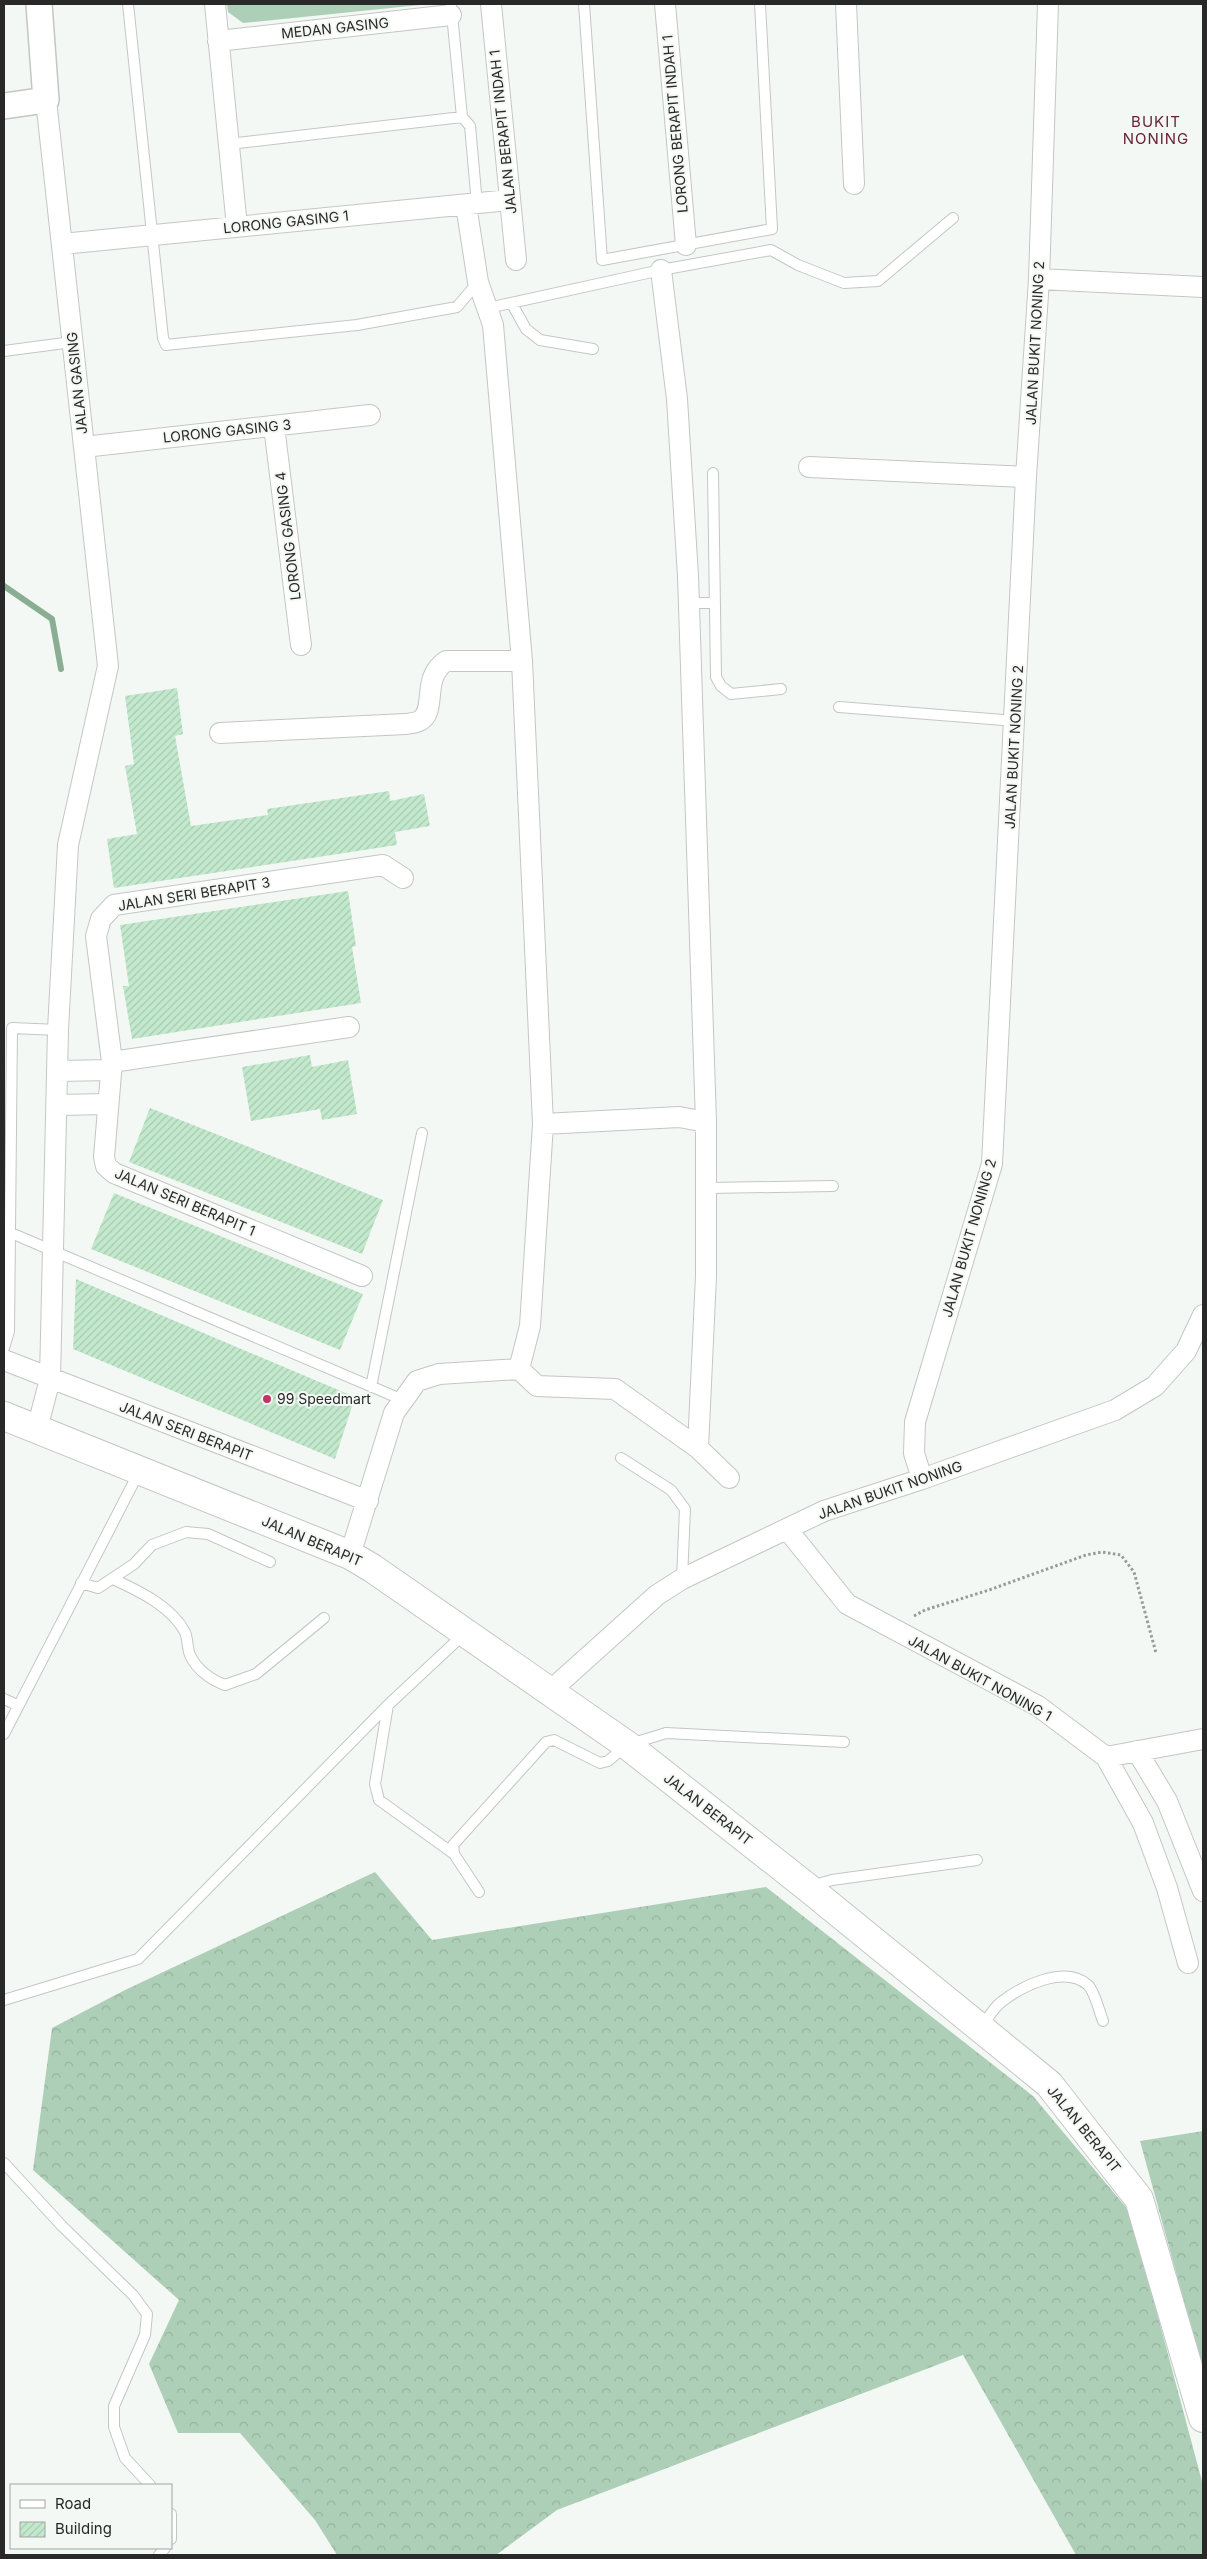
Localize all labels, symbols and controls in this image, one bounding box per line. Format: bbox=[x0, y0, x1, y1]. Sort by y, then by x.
street label: MEDAN GASING bbox=[280, 13, 390, 42]
street label: LORONG BERAPIT INDAH 1 bbox=[658, 34, 691, 214]
street label: JALAN BERAPIT INDAH 1 bbox=[485, 49, 520, 215]
district label: BUKIT NONING bbox=[1123, 112, 1189, 148]
street label: LORONG GASING 1 bbox=[222, 206, 350, 237]
street label: JALAN BUKIT NONING 2 bbox=[1022, 261, 1047, 425]
street label: JALAN GASING bbox=[63, 331, 90, 435]
street label: LORONG GASING 3 bbox=[162, 415, 292, 446]
street label: LORONG GASING 4 bbox=[271, 471, 304, 601]
street label: JALAN BUKIT NONING 2 bbox=[1001, 665, 1026, 829]
street label: JALAN SERI BERAPIT 3 bbox=[116, 873, 271, 914]
street label: JALAN BUKIT NONING 2 bbox=[938, 1157, 999, 1319]
street label: JALAN SERI BERAPIT 1 bbox=[112, 1164, 258, 1239]
place label: 99 Speedmart bbox=[277, 1390, 371, 1407]
marker: 99 Speedmart bbox=[261, 1393, 273, 1405]
street label: JALAN SERI BERAPIT bbox=[117, 1397, 255, 1464]
street label: JALAN BUKIT NONING bbox=[815, 1457, 964, 1522]
street label: JALAN BERAPIT bbox=[259, 1512, 365, 1569]
street label: JALAN BUKIT NONING 1 bbox=[906, 1631, 1055, 1724]
street label: JALAN BERAPIT bbox=[661, 1769, 756, 1848]
street label: JALAN BERAPIT bbox=[1044, 2082, 1125, 2176]
legend bbox=[10, 2484, 172, 2549]
text: Road bbox=[55, 2494, 91, 2513]
text: Building bbox=[55, 2519, 112, 2538]

